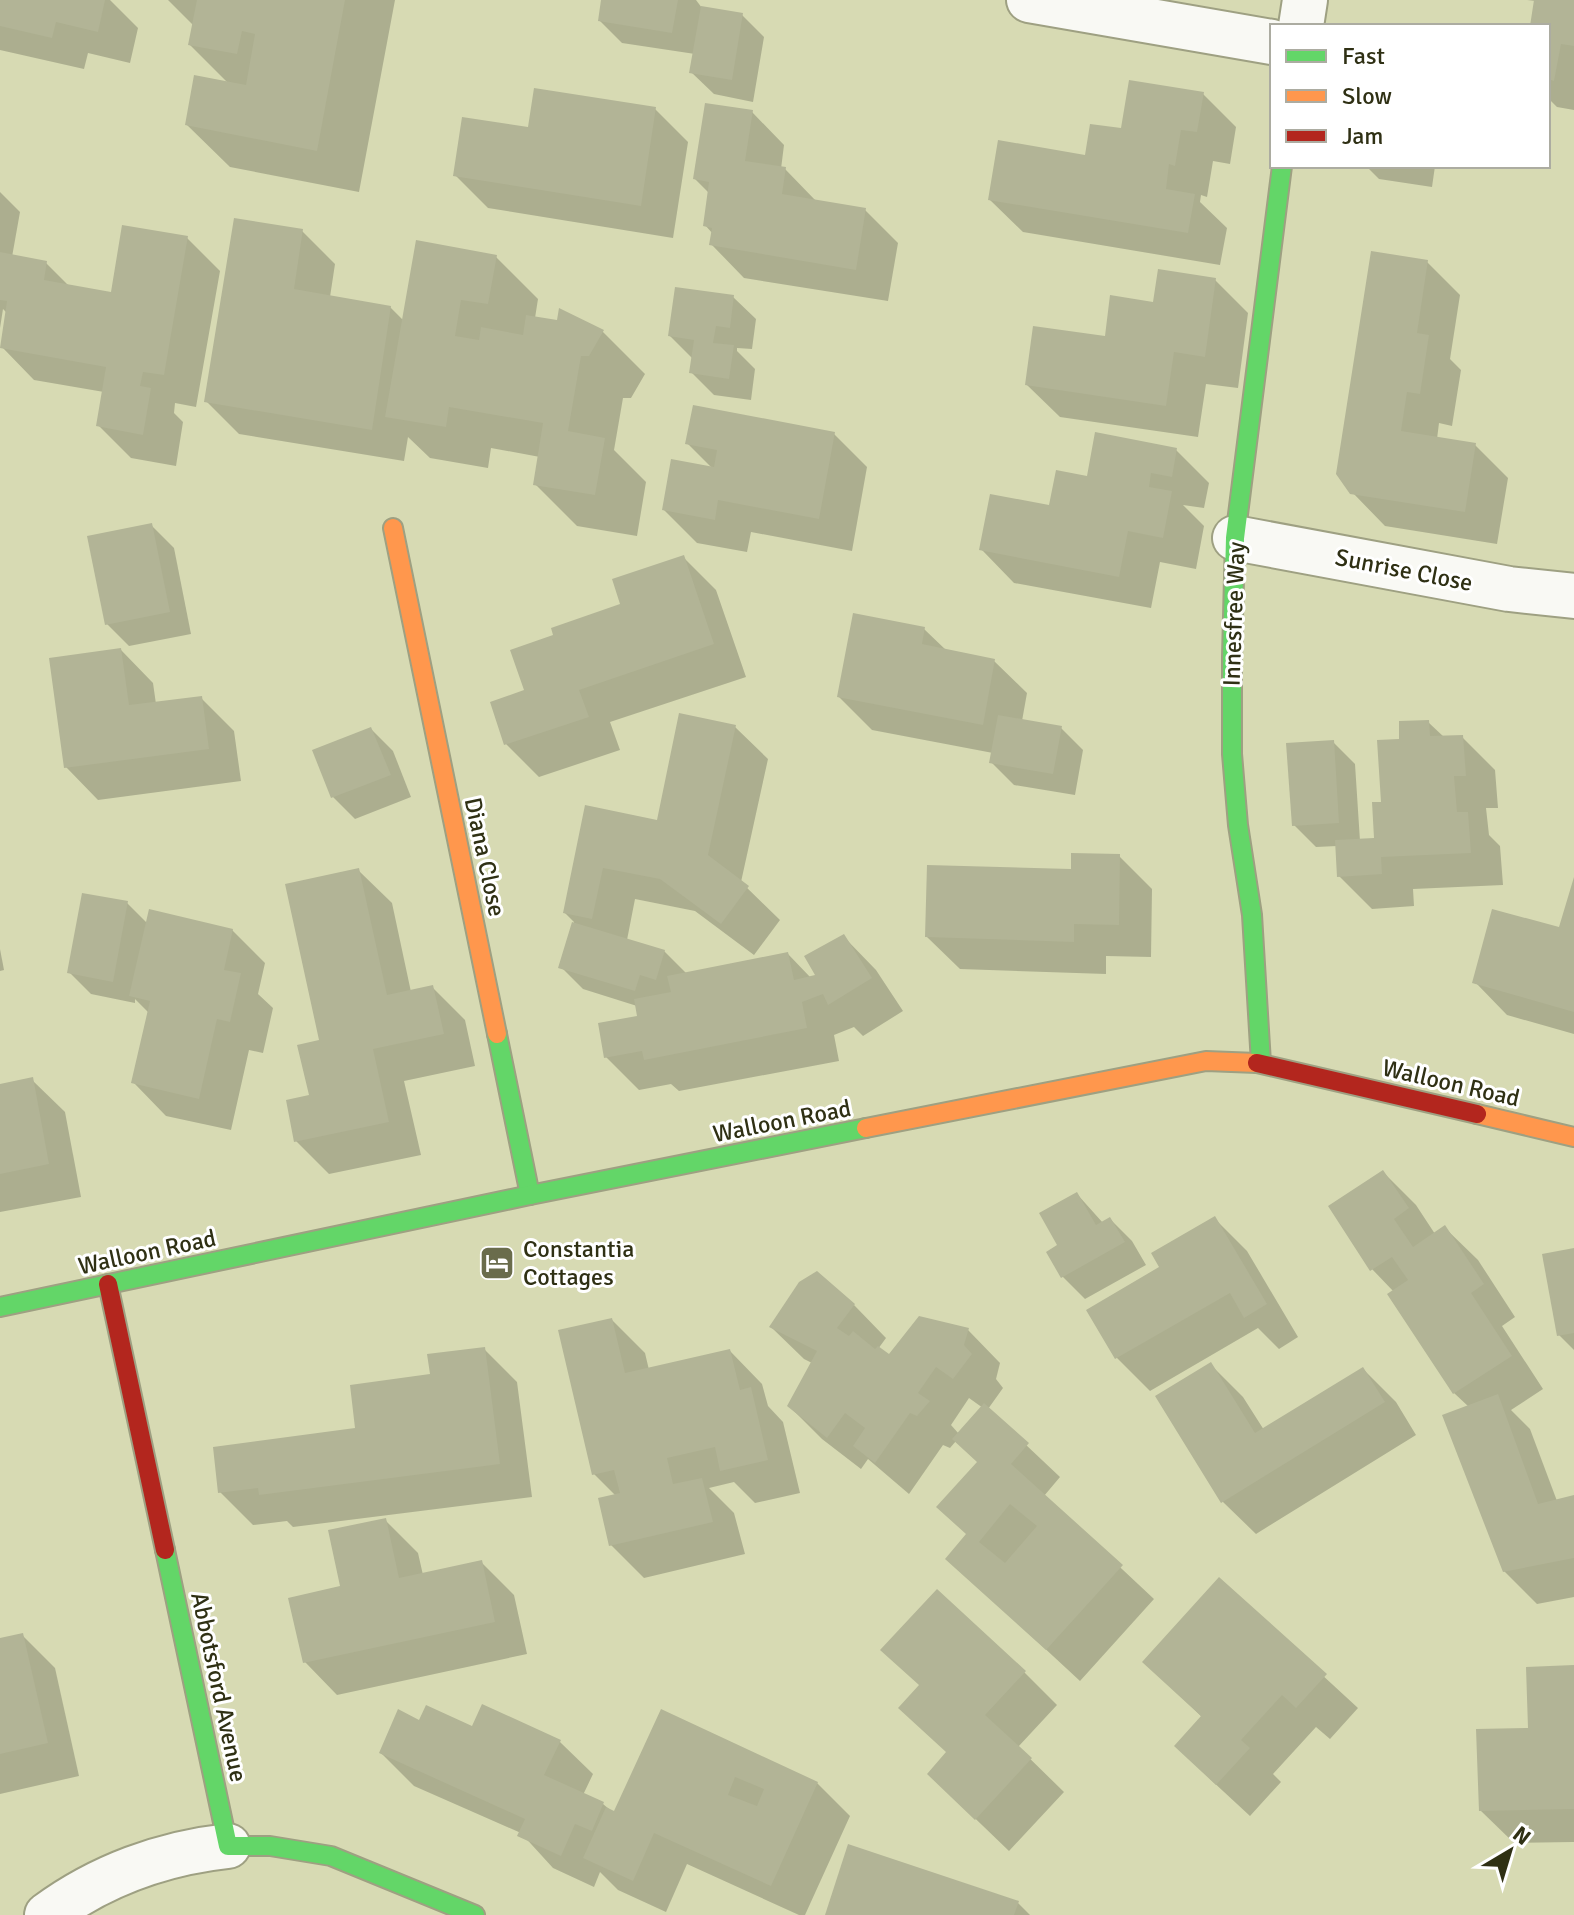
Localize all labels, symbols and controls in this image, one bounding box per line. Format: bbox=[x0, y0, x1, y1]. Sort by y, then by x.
legend bbox=[1270, 24, 1550, 168]
text: Fast bbox=[1342, 41, 1385, 71]
text: Slow bbox=[1342, 81, 1392, 111]
text: Jam bbox=[1342, 121, 1383, 151]
street label: Innesfree Way bbox=[1216, 541, 1252, 687]
street label: Sunrise Close bbox=[1333, 542, 1475, 598]
street label: Diana Close bbox=[458, 795, 512, 919]
street label: Walloon Road bbox=[1379, 1053, 1523, 1113]
street label: Walloon Road bbox=[710, 1093, 854, 1149]
street label: Walloon Road bbox=[75, 1223, 219, 1281]
place label: Constantia Cottages bbox=[523, 1234, 634, 1292]
hotel icon: Constantia Cottages bbox=[478, 1244, 516, 1282]
street label: Abbotsford Avenue bbox=[184, 1589, 254, 1785]
north arrow bbox=[1470, 1811, 1550, 1891]
text: N bbox=[1508, 1820, 1536, 1851]

